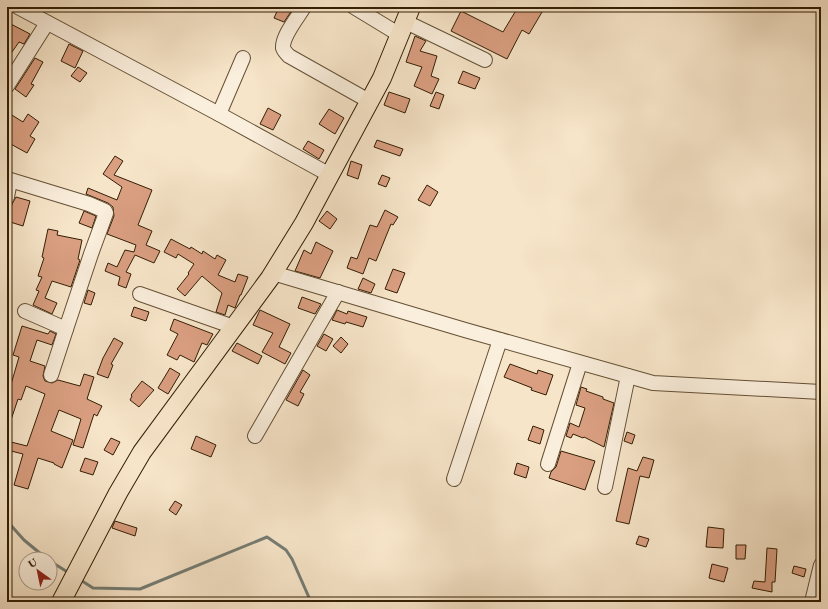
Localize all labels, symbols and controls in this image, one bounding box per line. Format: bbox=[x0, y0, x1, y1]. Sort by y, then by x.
north arrow bbox=[18, 551, 58, 591]
text: U bbox=[25, 554, 40, 571]

